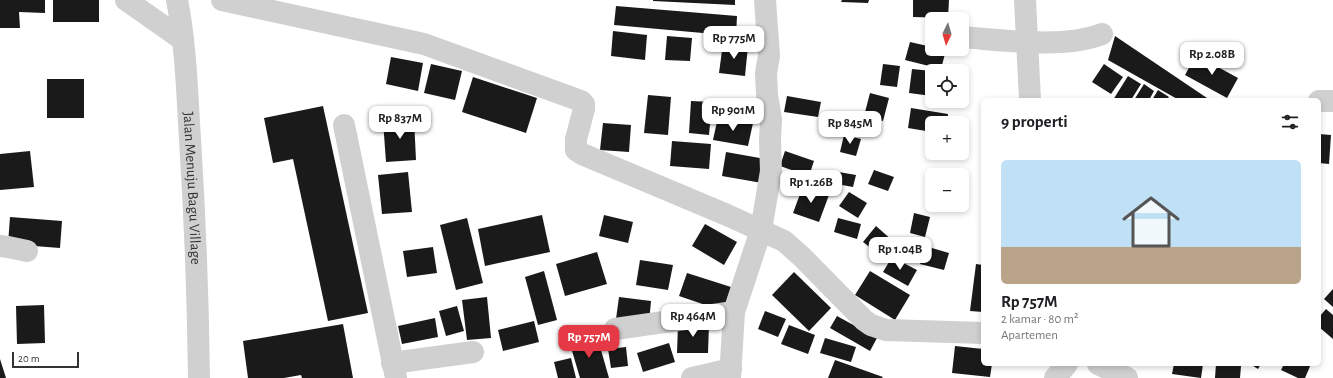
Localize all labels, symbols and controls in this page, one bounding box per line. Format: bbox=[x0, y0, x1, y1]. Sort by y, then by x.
north arrow bbox=[925, 12, 969, 56]
map controls bbox=[925, 12, 969, 212]
pin: Rp 775M bbox=[697, 26, 771, 60]
text: Rp 775M bbox=[712, 32, 756, 45]
pin: Rp 2.08B bbox=[1171, 42, 1253, 76]
text: Rp 2.08B bbox=[1189, 48, 1235, 61]
button: locate bbox=[925, 64, 969, 108]
pin: Rp 901M bbox=[696, 98, 770, 132]
text: Rp 901M bbox=[711, 104, 755, 117]
pin: Rp 837M bbox=[363, 106, 437, 140]
street label: Jalan Menuju Bagu Village bbox=[180, 111, 203, 265]
pin: Rp 845M bbox=[813, 111, 887, 145]
icon: filters bbox=[1279, 111, 1301, 133]
text: Rp 837M bbox=[378, 112, 422, 125]
text: 9 properti bbox=[1001, 113, 1068, 130]
button: + bbox=[925, 116, 969, 160]
text: Rp 845M bbox=[827, 117, 873, 130]
button: − bbox=[925, 168, 969, 212]
pin: Rp 1.26B bbox=[770, 170, 852, 204]
text: Rp 1.26B bbox=[789, 176, 833, 189]
icon: home bbox=[1115, 186, 1187, 258]
pin: Rp 1.04B bbox=[859, 237, 941, 271]
text: Rp 1.04B bbox=[878, 243, 922, 256]
text: Rp 757M bbox=[1001, 293, 1058, 310]
pin: Rp 464M bbox=[656, 304, 730, 338]
text: Rp 464M bbox=[670, 310, 716, 323]
text: 2 kamar · 80 m² bbox=[1001, 313, 1078, 326]
pin: Rp 757M bbox=[552, 325, 626, 359]
text: Apartemen bbox=[1001, 329, 1058, 342]
text: Rp 757M bbox=[567, 331, 611, 344]
scale bar bbox=[12, 350, 79, 369]
text: 20 m bbox=[18, 353, 39, 364]

